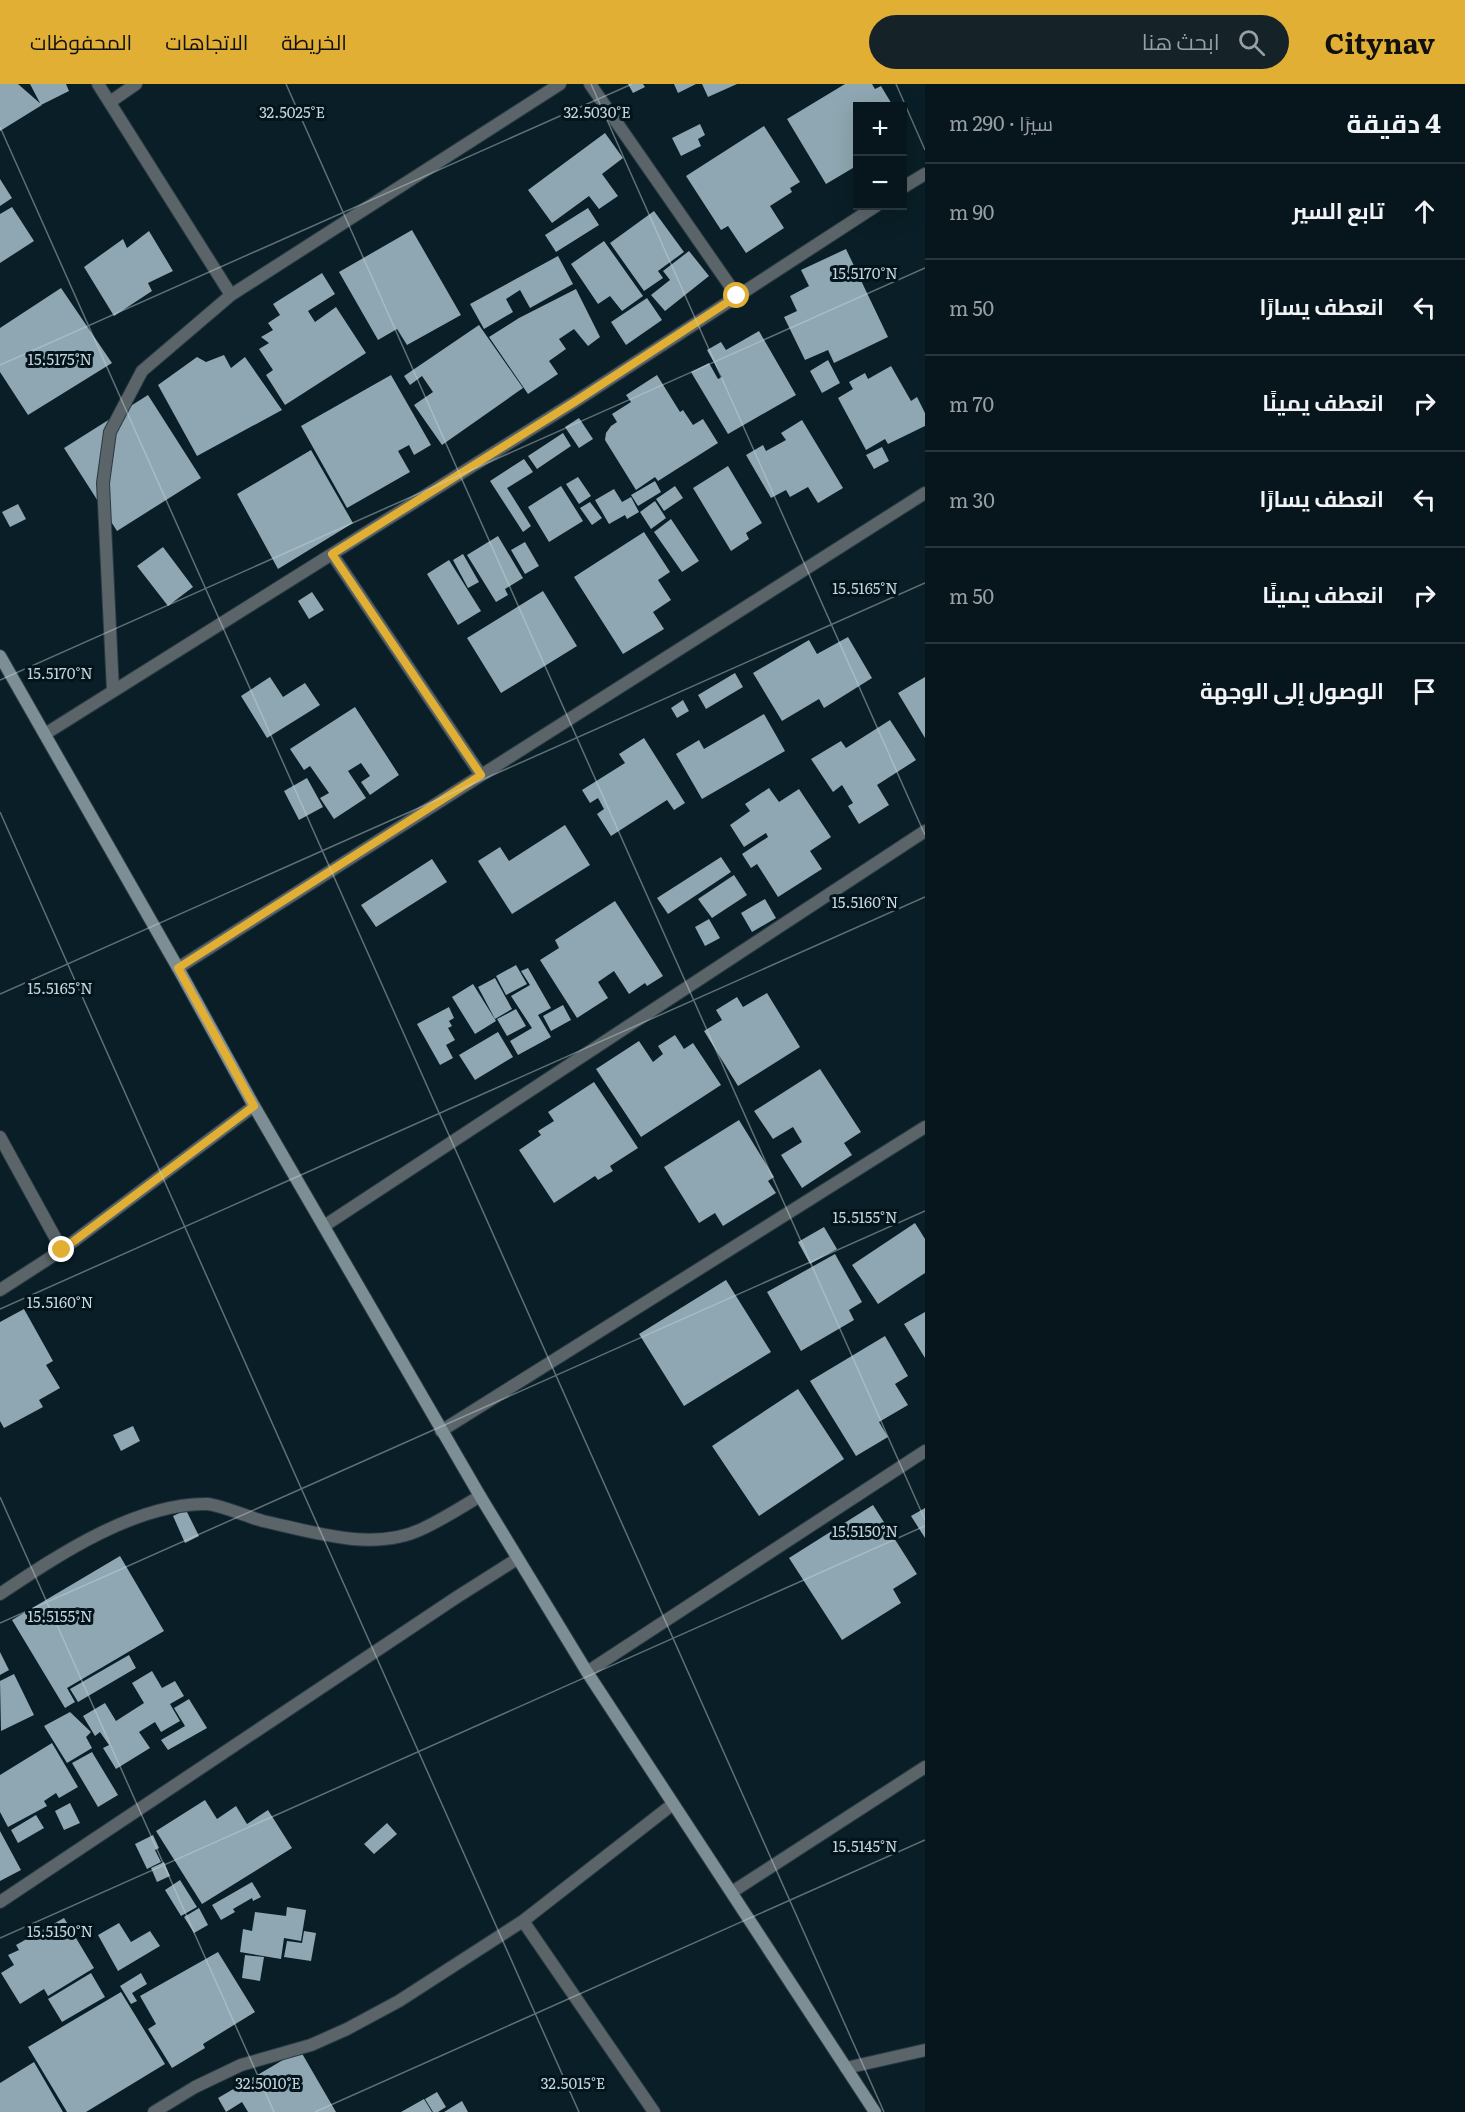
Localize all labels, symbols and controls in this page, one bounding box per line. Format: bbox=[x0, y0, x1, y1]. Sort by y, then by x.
search box bbox=[869, 15, 1289, 69]
text: Citynav bbox=[1325, 21, 1435, 63]
text: ابحث هنا bbox=[1142, 24, 1220, 57]
text: المحفوظات bbox=[30, 25, 132, 56]
text: الاتجاهات bbox=[165, 25, 248, 56]
text: الخريطة bbox=[281, 25, 347, 56]
icon: search bbox=[1235, 26, 1268, 59]
text: 32.5025°E bbox=[259, 100, 325, 123]
text: 32.5030°E bbox=[563, 100, 631, 123]
map controls bbox=[853, 102, 907, 210]
button: + bbox=[853, 102, 907, 156]
text: 4 دقيقة bbox=[1347, 102, 1441, 141]
text: سيرًا · 290 m bbox=[949, 107, 1053, 137]
button: − bbox=[853, 156, 907, 210]
text: تابع السير bbox=[1292, 193, 1384, 226]
icon: ahead bbox=[1408, 195, 1441, 228]
text: 90 m bbox=[949, 196, 994, 226]
text: 15.5170°N bbox=[832, 261, 898, 284]
route start bbox=[723, 282, 749, 308]
text: انعطف يسارًا bbox=[1260, 289, 1384, 322]
icon: left bbox=[1408, 291, 1441, 324]
text: 50 m bbox=[949, 292, 994, 322]
text: 15.5175°N bbox=[28, 347, 92, 370]
text: انعطف يمينًا bbox=[1262, 385, 1384, 418]
icon: right bbox=[1408, 387, 1441, 420]
text: 70 m bbox=[949, 388, 994, 418]
text: انعطف يسارًا bbox=[1260, 481, 1384, 514]
icon: left bbox=[1408, 483, 1441, 516]
text: 30 m bbox=[949, 484, 995, 514]
text: 15.5165°N bbox=[832, 576, 898, 599]
text: انعطف يمينًا bbox=[1262, 577, 1384, 610]
icon: right bbox=[1408, 579, 1441, 612]
text: 50 m bbox=[949, 580, 994, 610]
text: 15.5170°N bbox=[27, 661, 93, 684]
text: الوصول إلى الوجهة bbox=[1200, 673, 1384, 706]
icon: arrive bbox=[1408, 675, 1441, 708]
text: 15.5160°N bbox=[832, 890, 898, 913]
text: 15.5165°N bbox=[27, 976, 93, 999]
text: 15.5155°N bbox=[832, 1205, 898, 1228]
route end bbox=[48, 1236, 74, 1262]
text: 15.5160°N bbox=[27, 1290, 93, 1313]
text: 15.5150°N bbox=[832, 1519, 898, 1542]
text: 15.5155°N bbox=[27, 1604, 93, 1627]
text: 15.5145°N bbox=[832, 1834, 898, 1857]
text: 15.5150°N bbox=[27, 1919, 93, 1942]
text: 32.5010°E bbox=[235, 2071, 301, 2094]
text: 32.5015°E bbox=[541, 2071, 605, 2094]

